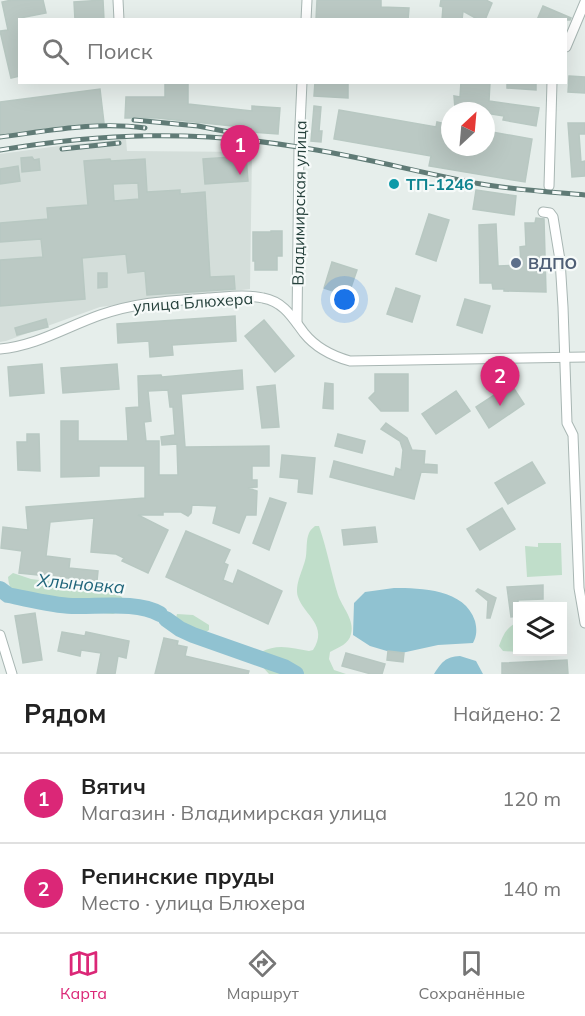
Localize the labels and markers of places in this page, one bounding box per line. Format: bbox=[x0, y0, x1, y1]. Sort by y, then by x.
pin: 1 bbox=[220, 126, 260, 175]
place label: ТП-1246 bbox=[406, 174, 474, 194]
marker: ТП-1246 bbox=[387, 177, 401, 191]
place label: ВДПО bbox=[528, 253, 577, 273]
marker: ВДПО bbox=[509, 256, 523, 270]
pin: 2 bbox=[480, 356, 520, 406]

